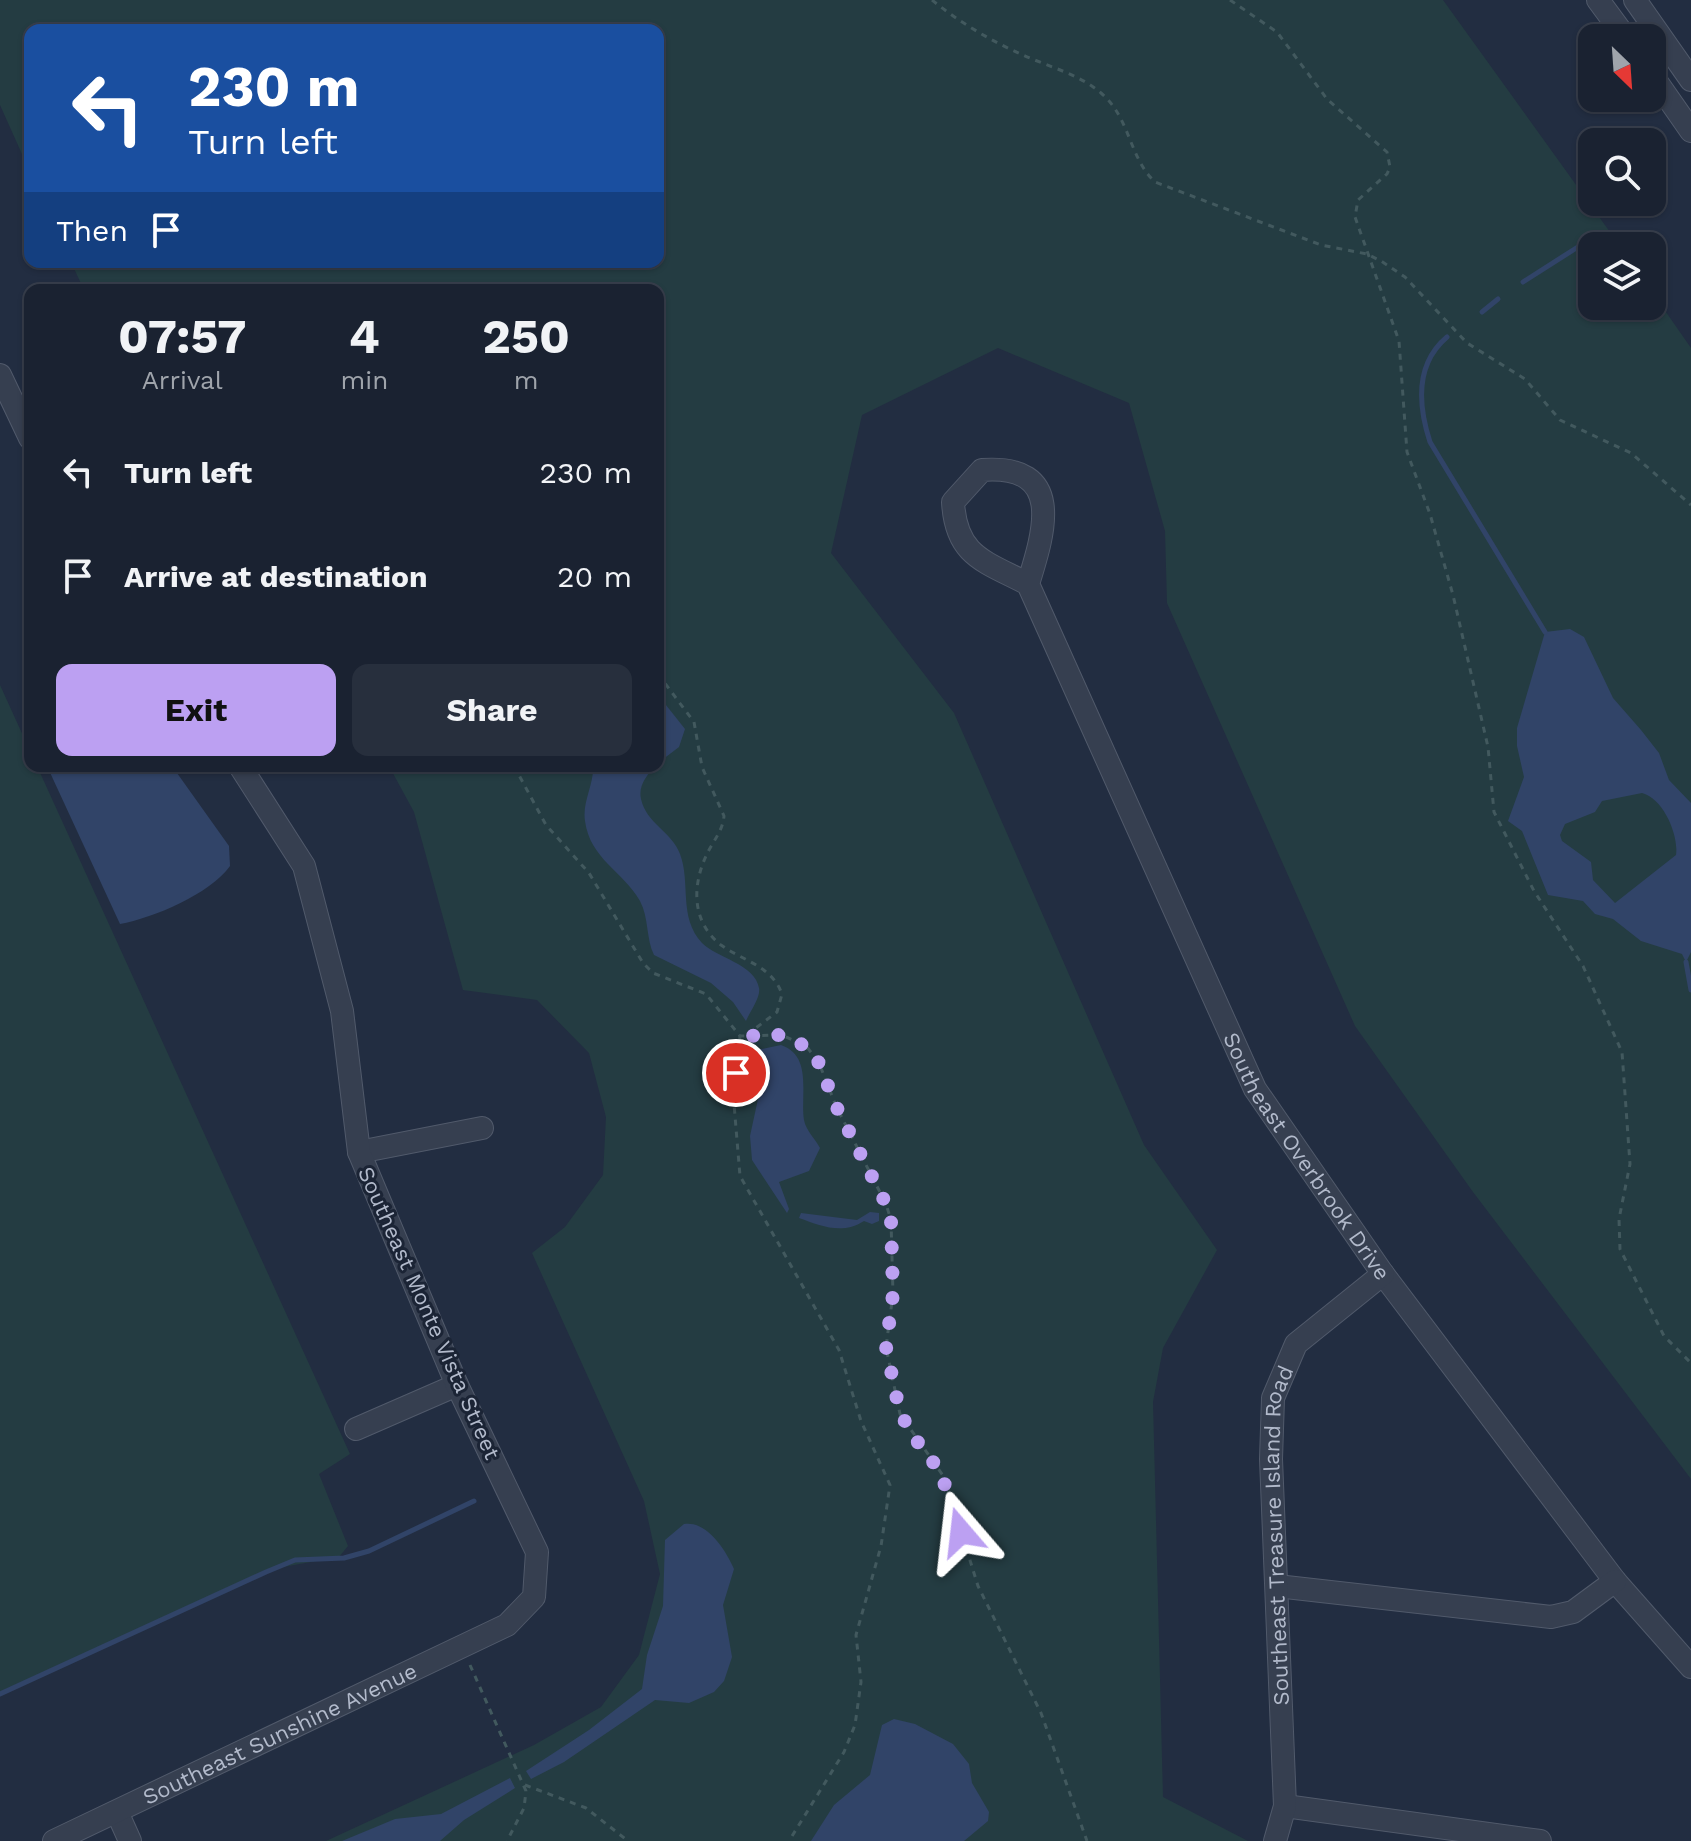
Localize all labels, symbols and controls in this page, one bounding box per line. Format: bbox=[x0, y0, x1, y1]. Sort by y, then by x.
north arrow bbox=[1578, 24, 1666, 112]
map controls bbox=[1578, 24, 1666, 320]
text: 230 m bbox=[188, 54, 359, 120]
icon: left bbox=[56, 56, 160, 160]
text: Turn left bbox=[188, 121, 338, 163]
button: search bbox=[1578, 128, 1666, 216]
icon: arrive bbox=[144, 208, 188, 252]
text: Then bbox=[56, 213, 128, 248]
button: layers bbox=[1578, 232, 1666, 320]
text: 07:57 bbox=[118, 308, 246, 365]
text: 4 bbox=[349, 308, 380, 365]
text: 250 bbox=[482, 308, 570, 365]
text: Arrival bbox=[142, 365, 223, 395]
text: min bbox=[340, 365, 388, 395]
text: m bbox=[514, 365, 538, 395]
icon: left bbox=[56, 450, 100, 494]
text: Turn left bbox=[124, 455, 252, 490]
text: 230 m bbox=[540, 455, 632, 490]
icon: arrive bbox=[56, 554, 100, 598]
text: Arrive at destination bbox=[124, 559, 428, 594]
text: 20 m bbox=[557, 559, 632, 594]
button: Exit bbox=[56, 664, 336, 756]
button: Share bbox=[352, 664, 632, 756]
street label: Southeast Overbrook Drive bbox=[1219, 1028, 1396, 1285]
pin bbox=[702, 1039, 770, 1107]
icon: arrive bbox=[714, 1051, 758, 1095]
street label: Southeast Monte Vista Street bbox=[353, 1163, 505, 1463]
street label: Southeast Treasure Island Road bbox=[1258, 1362, 1298, 1706]
position arrow bbox=[919, 1490, 1003, 1574]
street label: Southeast Sunshine Avenue bbox=[139, 1657, 421, 1809]

